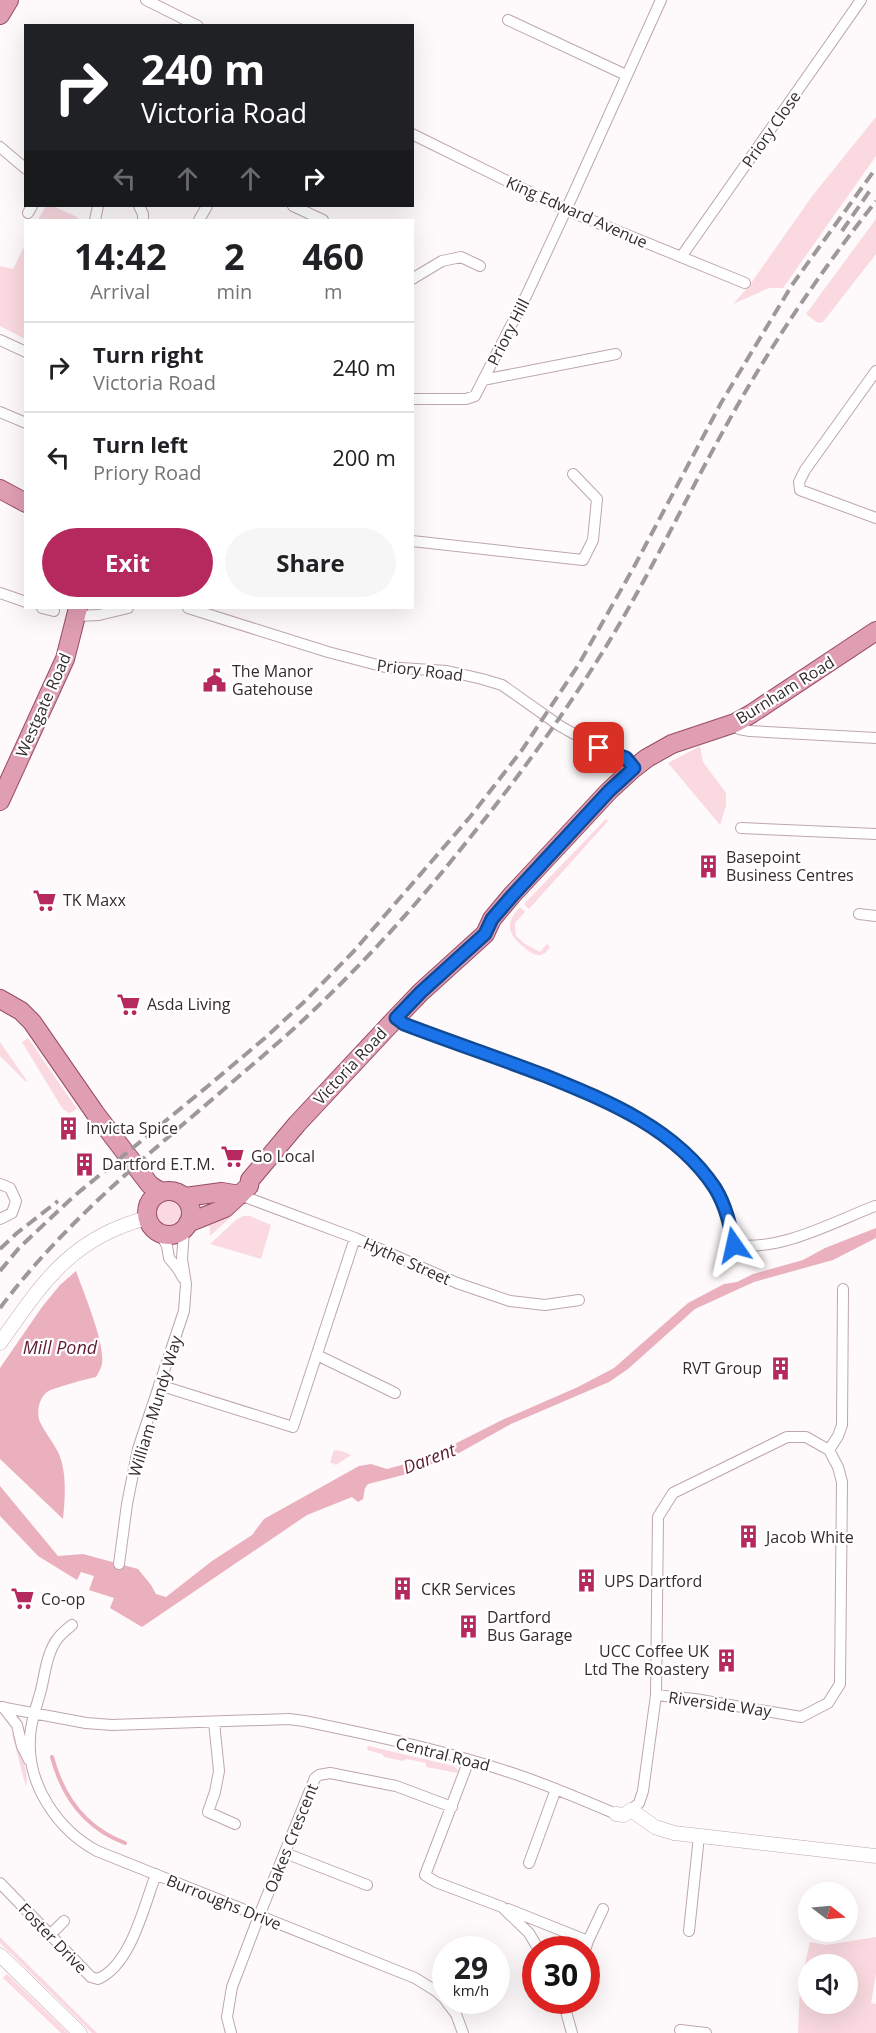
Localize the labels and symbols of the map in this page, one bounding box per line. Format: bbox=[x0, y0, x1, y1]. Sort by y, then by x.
street label: Priory Close bbox=[736, 86, 806, 172]
street label: King Edward Avenue bbox=[503, 171, 651, 253]
street label: Priory Hill bbox=[482, 295, 534, 369]
street label: Westgate Road bbox=[10, 650, 76, 760]
street label: Burnham Road bbox=[732, 651, 838, 729]
street label: Priory Road bbox=[376, 654, 464, 686]
place label: The Manor Gatehouse bbox=[232, 660, 313, 700]
public building icon: The Manor Gatehouse bbox=[201, 667, 227, 693]
pin bbox=[573, 722, 624, 773]
place label: Basepoint Business Centres bbox=[726, 846, 854, 886]
building icon: Basepoint Business Centres bbox=[695, 853, 721, 879]
supermarket icon: TK Maxx bbox=[32, 887, 58, 913]
place label: TK Maxx bbox=[63, 889, 126, 911]
supermarket icon: Asda Living bbox=[116, 991, 142, 1017]
place label: Asda Living bbox=[147, 993, 231, 1015]
street label: Victoria Road bbox=[308, 1023, 392, 1109]
building icon: Invicta Spice bbox=[55, 1115, 81, 1141]
place label: Invicta Spice bbox=[86, 1117, 178, 1139]
supermarket icon: Go Local bbox=[220, 1143, 246, 1169]
place label: Go Local bbox=[251, 1145, 315, 1167]
building icon: Dartford E.T.M. bbox=[71, 1151, 97, 1177]
place label: Dartford E.T.M. bbox=[102, 1153, 215, 1175]
position arrow bbox=[702, 1213, 766, 1277]
street label: Hythe Street bbox=[360, 1232, 454, 1290]
street label: William Mundy Way bbox=[123, 1332, 187, 1479]
water label: Mill Pond bbox=[23, 1335, 98, 1359]
building icon: RVT Group bbox=[767, 1355, 793, 1381]
place label: RVT Group bbox=[682, 1357, 762, 1379]
water label: Darent bbox=[399, 1437, 460, 1479]
building icon: Jacob White bbox=[735, 1524, 761, 1550]
place label: Jacob White bbox=[764, 1526, 854, 1548]
building icon: UPS Dartford bbox=[573, 1568, 599, 1594]
place label: UPS Dartford bbox=[604, 1570, 702, 1592]
building icon: CKR Services bbox=[390, 1576, 416, 1602]
place label: CKR Services bbox=[421, 1578, 516, 1600]
supermarket icon: Co-op bbox=[10, 1586, 36, 1612]
place label: Co-op bbox=[41, 1588, 85, 1610]
place label: Dartford Bus Garage bbox=[487, 1606, 573, 1646]
building icon: Dartford Bus Garage bbox=[456, 1613, 482, 1639]
place label: UCC Coffee UK Ltd The Roastery bbox=[584, 1640, 710, 1680]
building icon: UCC Coffee UK Ltd The Roastery bbox=[714, 1647, 740, 1673]
street label: Riverside Way bbox=[667, 1686, 774, 1722]
street label: Central Road bbox=[394, 1732, 492, 1776]
street label: Oakes Crescent bbox=[259, 1780, 323, 1896]
street label: Burroughs Drive bbox=[163, 1869, 285, 1935]
north arrow bbox=[798, 1882, 858, 1942]
street label: Foster Drive bbox=[14, 1898, 92, 1978]
speed limit sign: 30 bbox=[522, 1936, 600, 2014]

